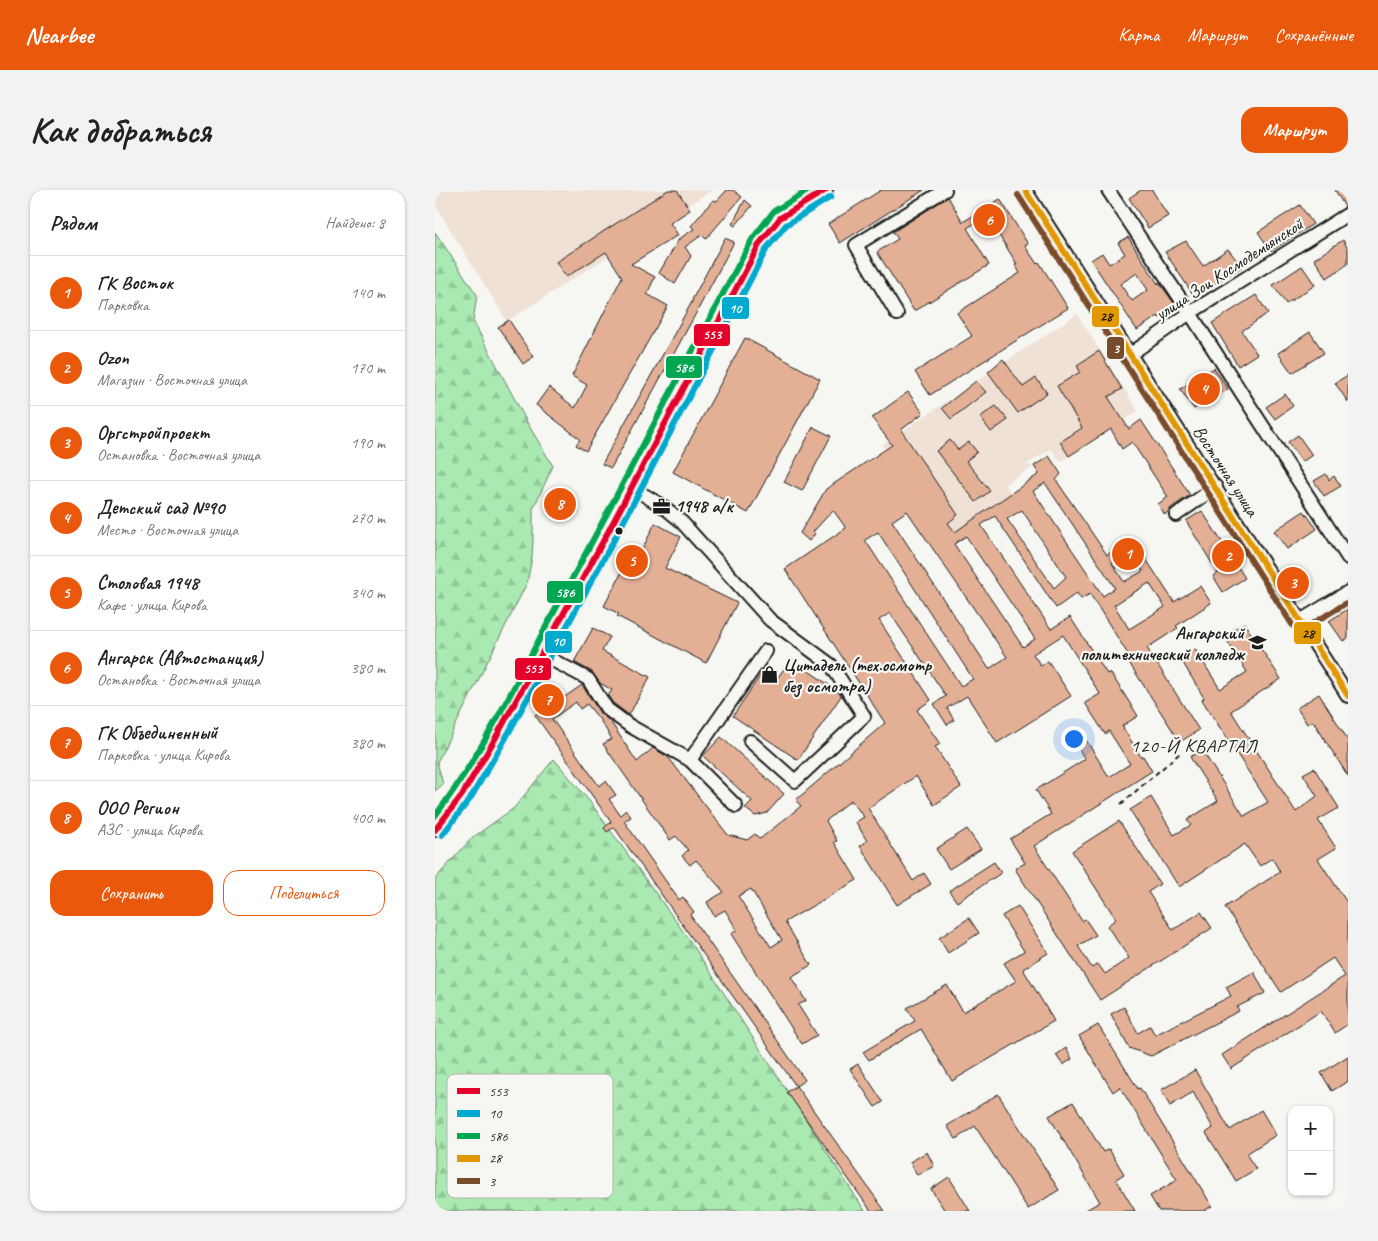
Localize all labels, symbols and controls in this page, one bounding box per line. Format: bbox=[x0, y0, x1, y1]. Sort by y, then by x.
text: Nearbee bbox=[25, 20, 93, 50]
text: Карта bbox=[1118, 24, 1159, 46]
text: Маршрут bbox=[1187, 24, 1247, 46]
text: Сохранённые bbox=[1275, 24, 1353, 46]
button: Маршрут bbox=[1241, 107, 1348, 153]
text: Как добраться bbox=[30, 108, 211, 153]
pin: 6 bbox=[973, 201, 1005, 239]
text: Рядом bbox=[50, 210, 97, 236]
street label: улица Зои Космодемьянской bbox=[1150, 212, 1308, 326]
text: Найдено: 8 bbox=[325, 213, 385, 233]
text: ГК Восток bbox=[97, 271, 173, 295]
text: 1 bbox=[62, 283, 70, 303]
text: 140 m bbox=[351, 283, 385, 303]
text: Парковка bbox=[97, 295, 149, 315]
line badge: 10 bbox=[721, 296, 750, 320]
text: 10 bbox=[729, 300, 743, 317]
line badge: 28 bbox=[1091, 305, 1120, 328]
text: 28 bbox=[1100, 308, 1114, 325]
line badge: 553 bbox=[693, 323, 731, 347]
text: 553 bbox=[703, 326, 723, 343]
line badge: 3 bbox=[1106, 336, 1125, 360]
text: 3 bbox=[1113, 340, 1121, 357]
text: Ozon bbox=[97, 346, 129, 370]
line badge: 586 bbox=[665, 355, 703, 379]
text: 2 bbox=[62, 358, 70, 378]
text: 170 m bbox=[351, 358, 385, 378]
text: 586 bbox=[675, 359, 695, 376]
text: Магазин · Восточная улица bbox=[97, 370, 247, 390]
pin: 4 bbox=[1188, 370, 1220, 408]
text: Оргстройпроект bbox=[97, 421, 209, 445]
street label: Восточная улица bbox=[1188, 421, 1264, 522]
text: 3 bbox=[62, 433, 70, 453]
text: 190 m bbox=[351, 433, 385, 453]
text: Остановка · Восточная улица bbox=[97, 445, 260, 465]
pin: 8 bbox=[544, 485, 576, 523]
place label: 1948 а/к bbox=[675, 495, 735, 517]
text: Детский сад №90 bbox=[97, 496, 224, 520]
office icon: 1948 а/к bbox=[651, 496, 671, 516]
text: 4 bbox=[62, 508, 70, 528]
text: 270 m bbox=[351, 508, 385, 528]
text: Место · Восточная улица bbox=[97, 520, 238, 540]
unlabelled marker bbox=[614, 526, 624, 536]
pin: 1 bbox=[1112, 535, 1144, 573]
pin: 2 bbox=[1212, 537, 1244, 575]
pin: 5 bbox=[616, 542, 648, 580]
pin: 3 bbox=[1277, 564, 1309, 602]
text: Столовая 1948 bbox=[97, 571, 199, 595]
line badge: 586 bbox=[546, 580, 584, 604]
text: 5 bbox=[63, 583, 69, 603]
text: 340 m bbox=[351, 583, 385, 603]
text: 586 bbox=[556, 584, 576, 601]
text: Кафе · улица Кирова bbox=[97, 595, 207, 615]
line badge: 28 bbox=[1293, 621, 1322, 645]
place label: Ангарский политехнический колледж bbox=[1080, 622, 1246, 665]
text: 28 bbox=[1302, 625, 1316, 642]
line badge: 10 bbox=[544, 630, 573, 654]
text: 10 bbox=[552, 633, 566, 650]
school or university icon: Ангарский политехнический колледж bbox=[1248, 633, 1268, 653]
text: Ангарск (Автостанция) bbox=[97, 646, 263, 670]
place label: Цитадель (тех.осмотр без осмотра) bbox=[783, 654, 932, 698]
line badge: 553 bbox=[514, 657, 552, 681]
text: 6 bbox=[62, 658, 70, 678]
text: 380 m bbox=[351, 658, 385, 678]
text: 553 bbox=[524, 660, 544, 677]
shop icon: Цитадель (тех.осмотр без осмотра) bbox=[759, 665, 779, 685]
text: Остановка · Восточная улица bbox=[97, 670, 260, 690]
pin: 7 bbox=[532, 681, 564, 719]
text: ГК Объединенный bbox=[97, 721, 217, 745]
your location bbox=[1061, 726, 1087, 752]
text: 7 bbox=[62, 733, 70, 753]
text: 380 m bbox=[351, 733, 385, 753]
district label: 120-Й КВАРТАЛ bbox=[1130, 734, 1258, 758]
text: Парковка · улица Кирова bbox=[97, 745, 230, 765]
text: ООО Регион bbox=[97, 796, 179, 820]
text: 8 bbox=[62, 808, 70, 828]
text: 400 m bbox=[351, 808, 385, 828]
text: АЗС · улица Кирова bbox=[97, 820, 203, 840]
button: Сохранить bbox=[50, 870, 213, 916]
button: Поделиться bbox=[223, 870, 385, 916]
legend bbox=[447, 1074, 613, 1198]
text: 553 bbox=[489, 1083, 510, 1100]
text: 10 bbox=[489, 1105, 503, 1122]
map controls bbox=[1288, 1106, 1333, 1196]
button: + bbox=[1288, 1106, 1333, 1151]
text: 586 bbox=[489, 1128, 509, 1145]
text: 28 bbox=[489, 1150, 503, 1167]
button: − bbox=[1288, 1151, 1333, 1196]
text: 3 bbox=[489, 1173, 497, 1190]

